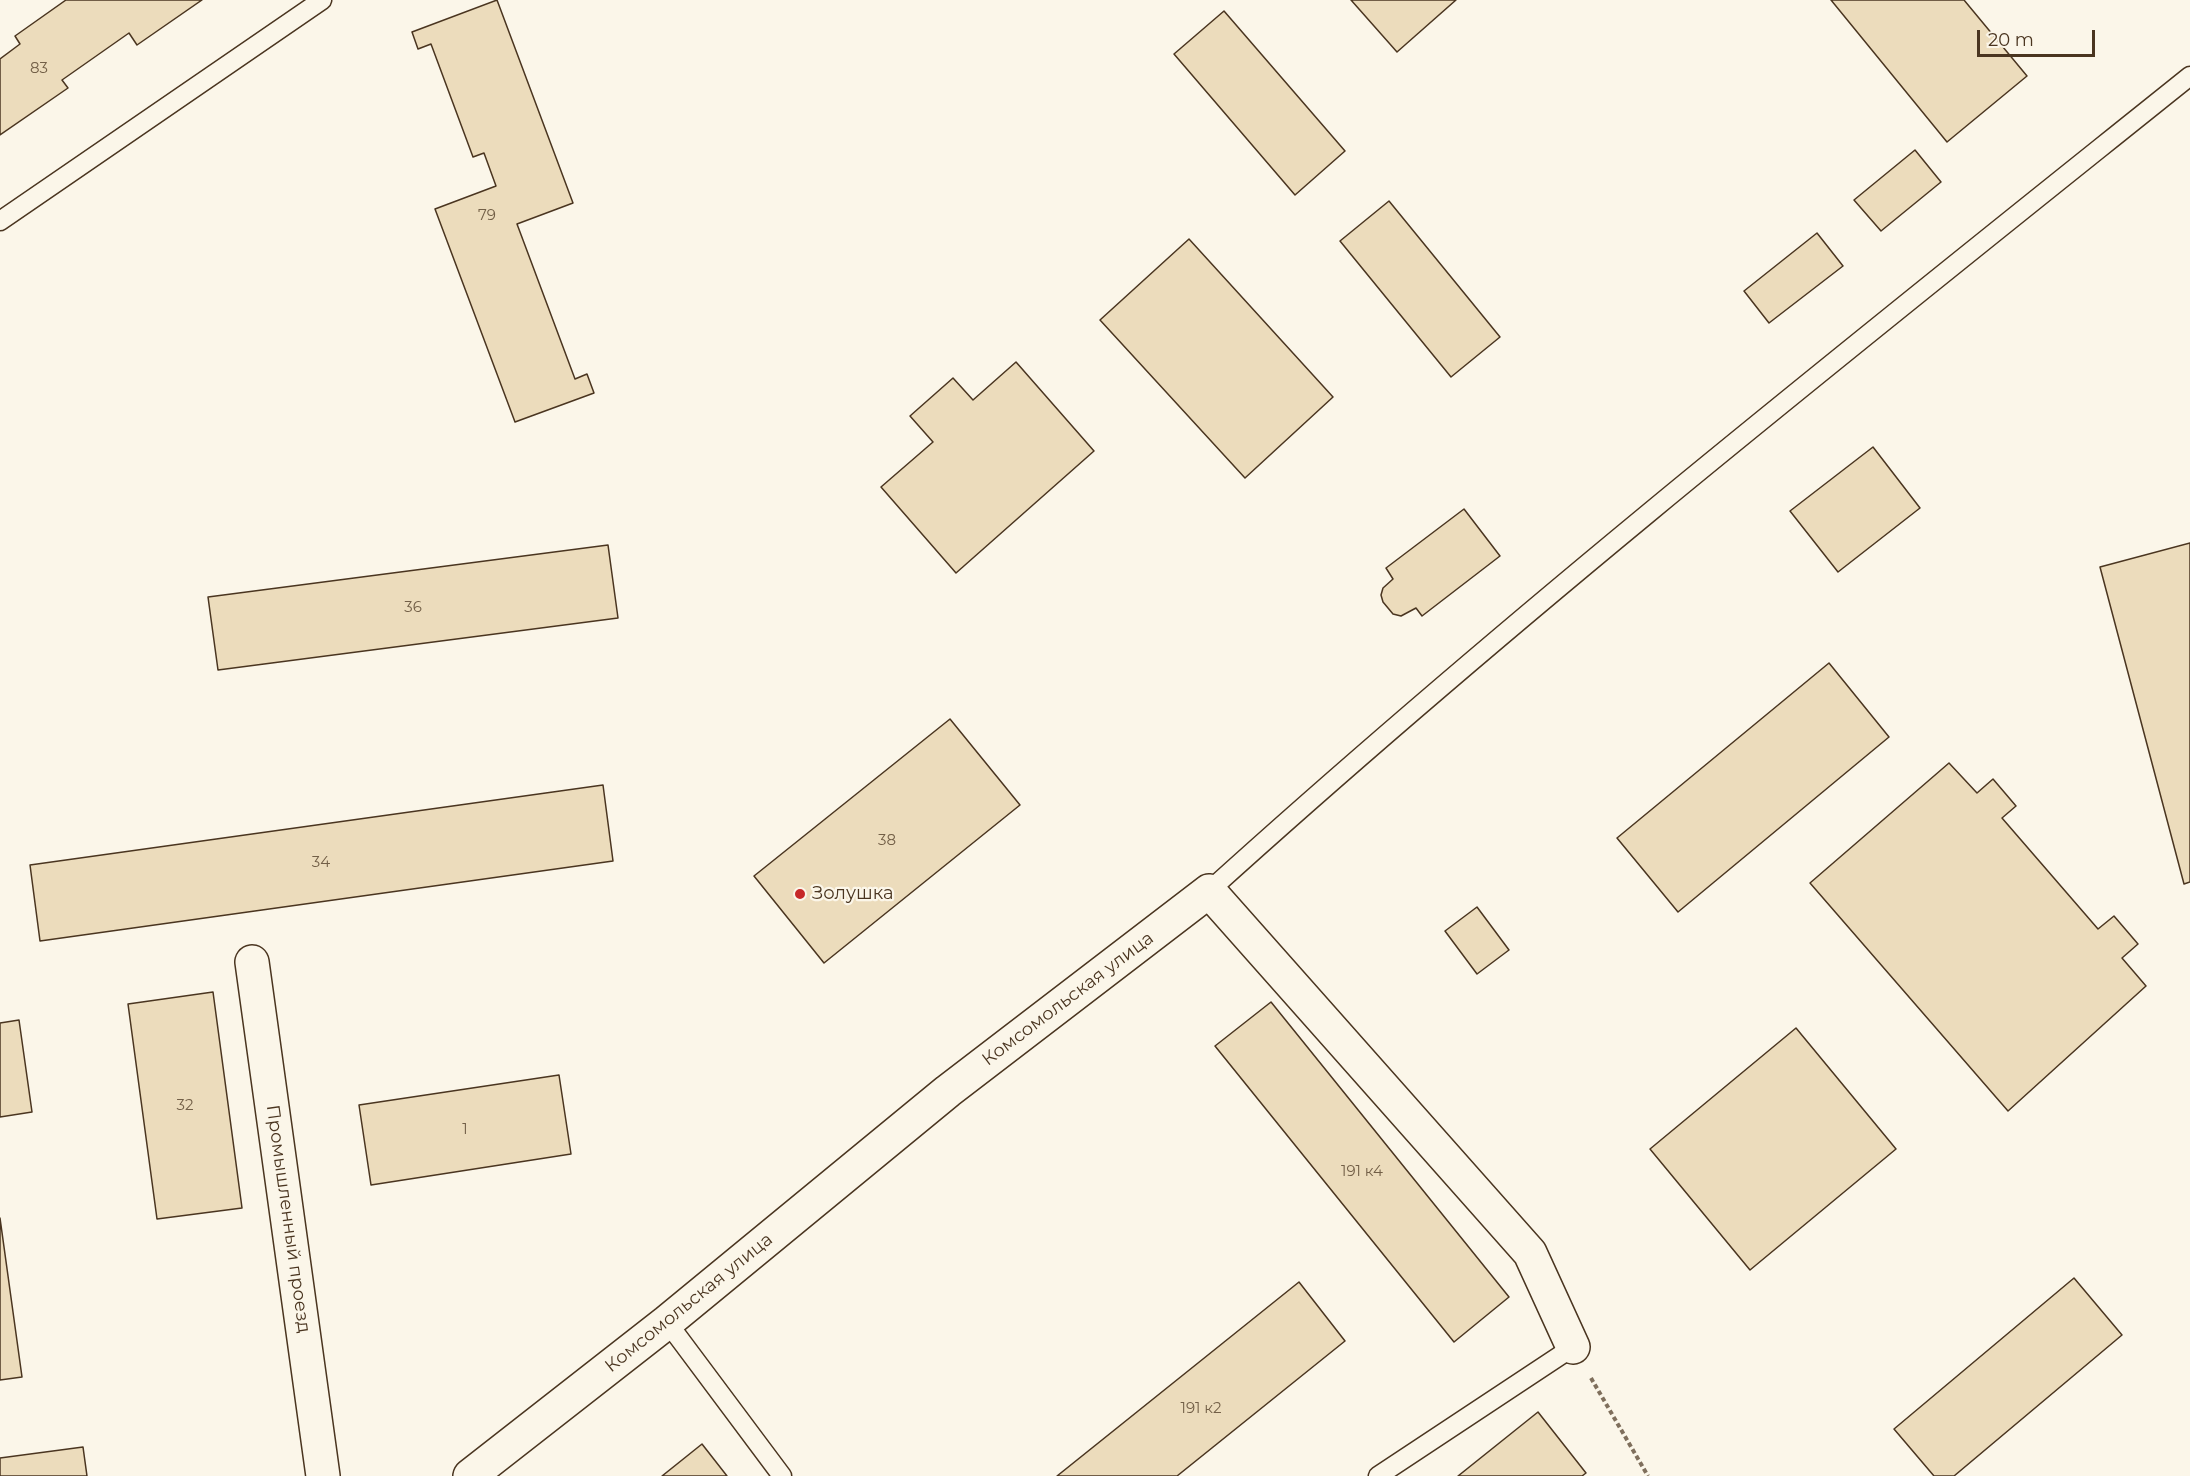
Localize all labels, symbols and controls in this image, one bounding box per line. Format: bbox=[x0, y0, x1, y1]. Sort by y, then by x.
scale bar bbox=[1980, 18, 2098, 56]
text: 20 m bbox=[1988, 29, 2034, 51]
house number: 83 bbox=[30, 60, 48, 78]
house number: 79 bbox=[478, 207, 496, 225]
house number: 36 bbox=[404, 599, 422, 617]
house number: 38 bbox=[878, 832, 896, 850]
house number: 34 bbox=[312, 854, 330, 872]
place label: Золушка bbox=[812, 883, 893, 905]
marker: Золушка bbox=[793, 887, 807, 901]
street label: Комсомольская улица bbox=[978, 927, 1158, 1071]
house number: 32 bbox=[177, 1097, 193, 1115]
street label: Промышленный проезд bbox=[261, 1104, 315, 1334]
house number: 1 bbox=[462, 1121, 468, 1139]
house number: 191 к4 bbox=[1341, 1163, 1383, 1181]
street label: Комсомольская улица bbox=[601, 1229, 777, 1377]
house number: 191 к2 bbox=[1180, 1400, 1222, 1418]

